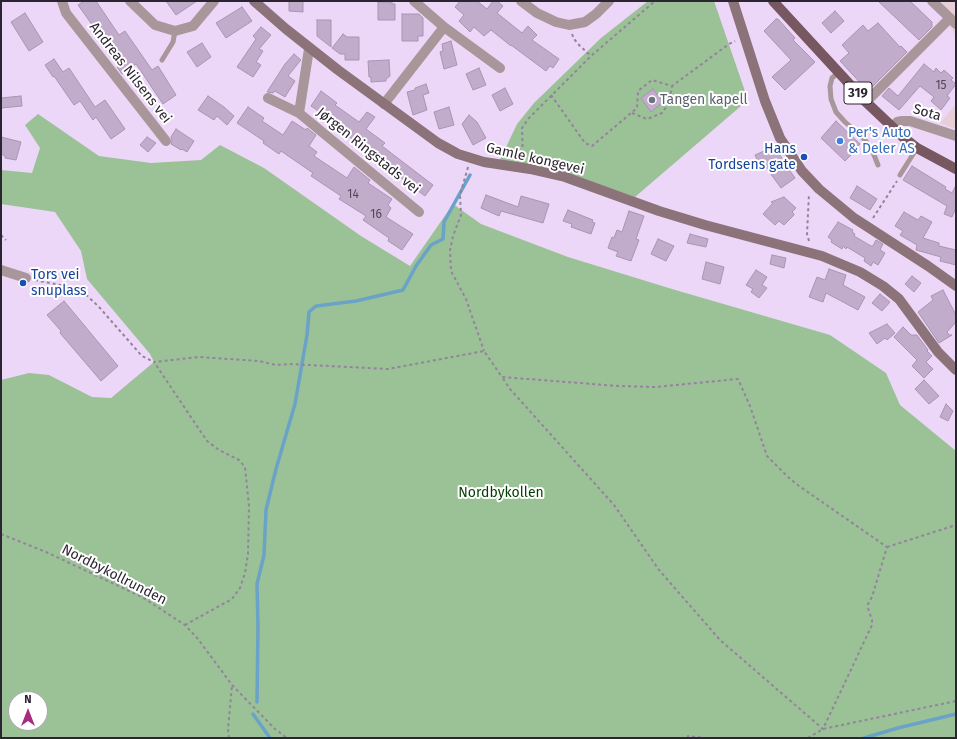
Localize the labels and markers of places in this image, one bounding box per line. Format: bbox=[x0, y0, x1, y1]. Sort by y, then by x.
place label: Tangen kapell bbox=[660, 92, 748, 108]
marker: Tangen kapell bbox=[647, 95, 657, 105]
place label: Per's Auto & Deler AS bbox=[848, 125, 915, 158]
marker: Per's Auto & Deler AS bbox=[835, 136, 845, 146]
place label: Hans Tordsens gate bbox=[708, 141, 796, 174]
marker: Hans Tordsens gate bbox=[799, 152, 809, 162]
place label: Tors vei snuplass bbox=[31, 267, 87, 300]
marker: Tors vei snuplass bbox=[18, 278, 28, 288]

